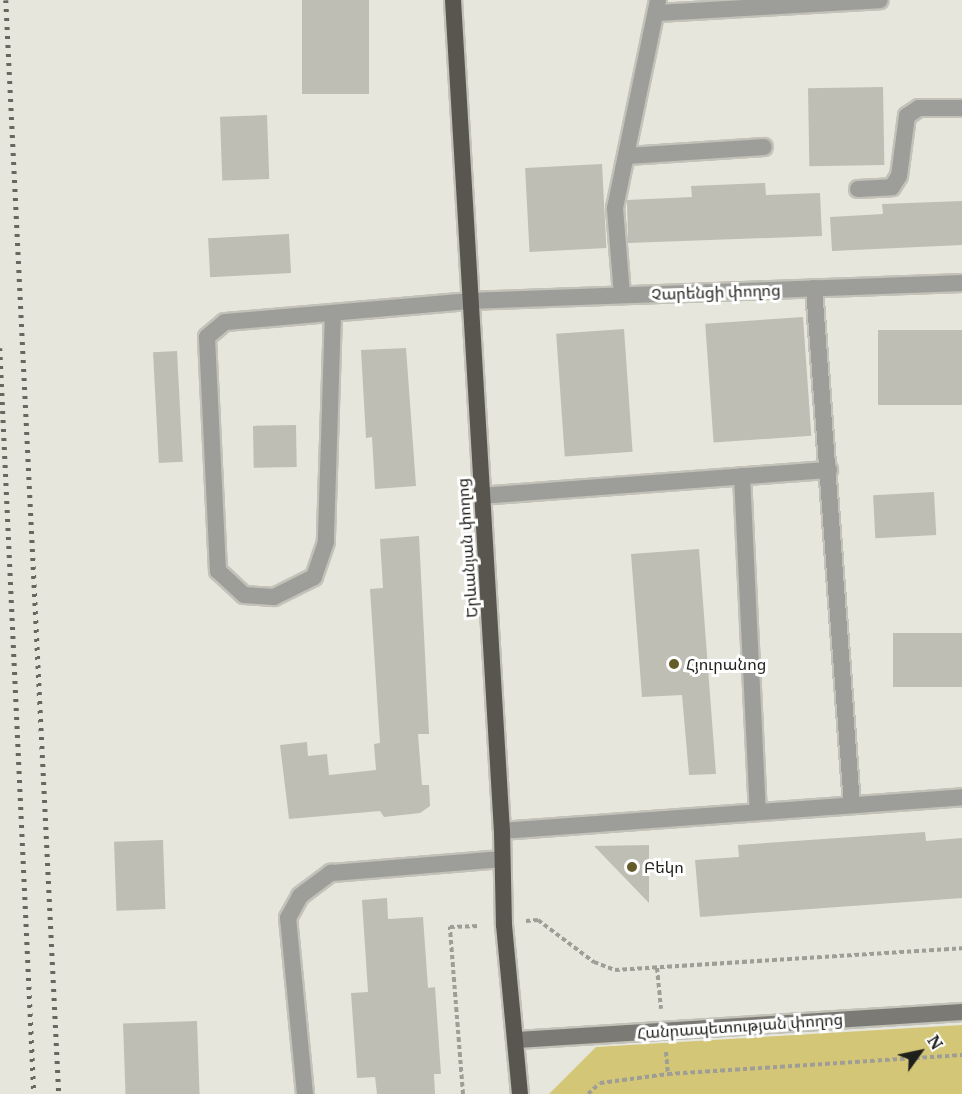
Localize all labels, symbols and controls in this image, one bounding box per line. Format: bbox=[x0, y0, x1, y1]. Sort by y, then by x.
street label: Չարենցի փողոց bbox=[651, 280, 781, 304]
street label: Երևանյան փողոց bbox=[453, 477, 481, 619]
place label: Հյուրանոց bbox=[686, 654, 766, 674]
marker: Հյուրանոց bbox=[667, 657, 681, 671]
place label: Բեկո bbox=[644, 857, 684, 877]
marker: Բեկո bbox=[625, 860, 639, 874]
street label: Հանրապետության փողոց bbox=[636, 1009, 844, 1043]
north arrow bbox=[890, 1022, 950, 1082]
text: N bbox=[923, 1031, 947, 1053]

